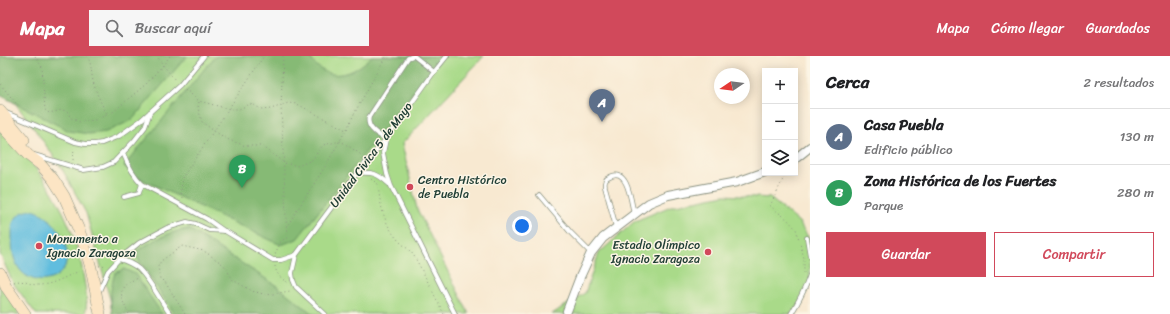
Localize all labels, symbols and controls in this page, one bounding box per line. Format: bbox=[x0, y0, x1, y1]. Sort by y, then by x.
search box bbox=[89, 10, 369, 46]
text: Mapa bbox=[20, 12, 65, 45]
text: Buscar aquí bbox=[135, 15, 211, 41]
text: Mapa bbox=[936, 16, 969, 41]
text: Cómo llegar bbox=[991, 16, 1064, 41]
text: Guardados bbox=[1086, 16, 1150, 41]
icon: search bbox=[103, 17, 125, 39]
text: Cerca bbox=[826, 67, 869, 97]
north arrow bbox=[714, 68, 750, 104]
map controls bbox=[762, 68, 798, 176]
button: + bbox=[762, 68, 798, 104]
text: 2 resultados bbox=[1083, 71, 1154, 94]
pin: A bbox=[589, 89, 615, 122]
street label: Unidad Civica 5 de Mayo bbox=[324, 97, 418, 213]
button: − bbox=[762, 104, 798, 140]
text: Casa Puebla bbox=[864, 112, 944, 138]
text: A bbox=[835, 125, 843, 148]
text: 130 m bbox=[1120, 125, 1154, 148]
text: Edificio público bbox=[864, 138, 953, 161]
button: layers bbox=[762, 140, 798, 176]
pin: B bbox=[229, 155, 255, 188]
text: Zona Histórica de los Fuertes bbox=[864, 168, 1056, 194]
place label: Centro Histórico de Puebla bbox=[418, 169, 507, 205]
text: B bbox=[835, 181, 843, 204]
text: 280 m bbox=[1117, 181, 1154, 204]
marker: Centro Histórico de Puebla bbox=[405, 182, 415, 192]
text: Parque bbox=[864, 194, 903, 217]
your location bbox=[512, 216, 532, 236]
place label: Monumento a Ignacio Zaragoza bbox=[46, 228, 136, 264]
button: Guardar bbox=[826, 232, 986, 277]
button: Compartir bbox=[994, 232, 1154, 277]
place label: Estadio Olímpico Ignacio Zaragoza bbox=[610, 234, 700, 270]
marker: Monumento a Ignacio Zaragoza bbox=[34, 241, 44, 251]
marker: Estadio Olímpico Ignacio Zaragoza bbox=[703, 247, 713, 257]

